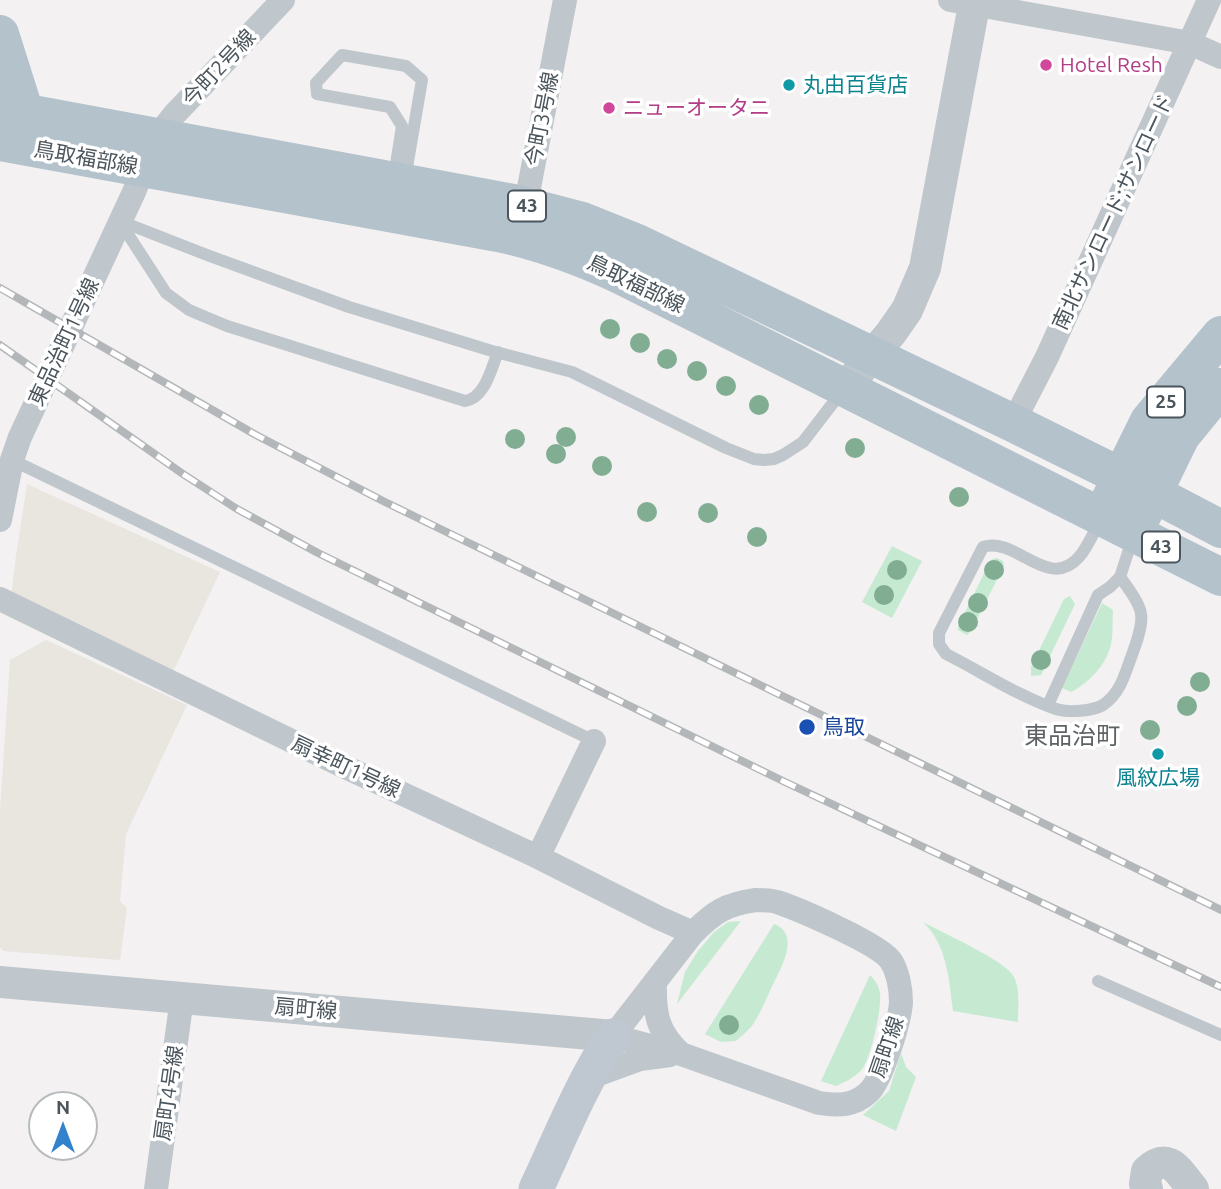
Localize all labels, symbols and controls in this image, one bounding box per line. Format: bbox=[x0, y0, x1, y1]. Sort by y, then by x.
street label: 今町2号線 bbox=[177, 24, 261, 112]
place label: Hotel Resh bbox=[1060, 52, 1163, 78]
marker: Hotel Resh bbox=[1038, 57, 1054, 73]
street label: 今町3号線 bbox=[520, 70, 564, 168]
place label: 丸由百貨店 bbox=[803, 72, 908, 98]
marker: 丸由百貨店 bbox=[781, 77, 797, 93]
street label: 南北サンロード;サンロード bbox=[1047, 90, 1179, 334]
place label: ニューオータニ bbox=[623, 95, 770, 121]
marker: ニューオータニ bbox=[601, 100, 617, 116]
street label: 鳥取福部線 bbox=[32, 136, 140, 180]
road number: 43 bbox=[508, 190, 546, 222]
street label: 鳥取福部線 bbox=[583, 250, 689, 318]
street label: 東品治町1号線 bbox=[23, 274, 105, 410]
road number: 25 bbox=[1147, 386, 1185, 418]
road number: 43 bbox=[1142, 532, 1180, 562]
place label: 鳥取 bbox=[823, 714, 865, 740]
marker: 鳥取 bbox=[797, 717, 817, 737]
district label: 東品治町 bbox=[1024, 722, 1120, 750]
street label: 扇幸町1号線 bbox=[288, 731, 404, 803]
marker: 風紋広場 bbox=[1150, 746, 1166, 762]
place label: 風紋広場 bbox=[1116, 765, 1200, 791]
street label: 扇町線 bbox=[274, 994, 338, 1024]
street label: 扇町線 bbox=[865, 1013, 909, 1081]
street label: 扇町4号線 bbox=[150, 1044, 188, 1142]
north arrow bbox=[28, 1091, 98, 1161]
text: N bbox=[56, 1096, 70, 1118]

